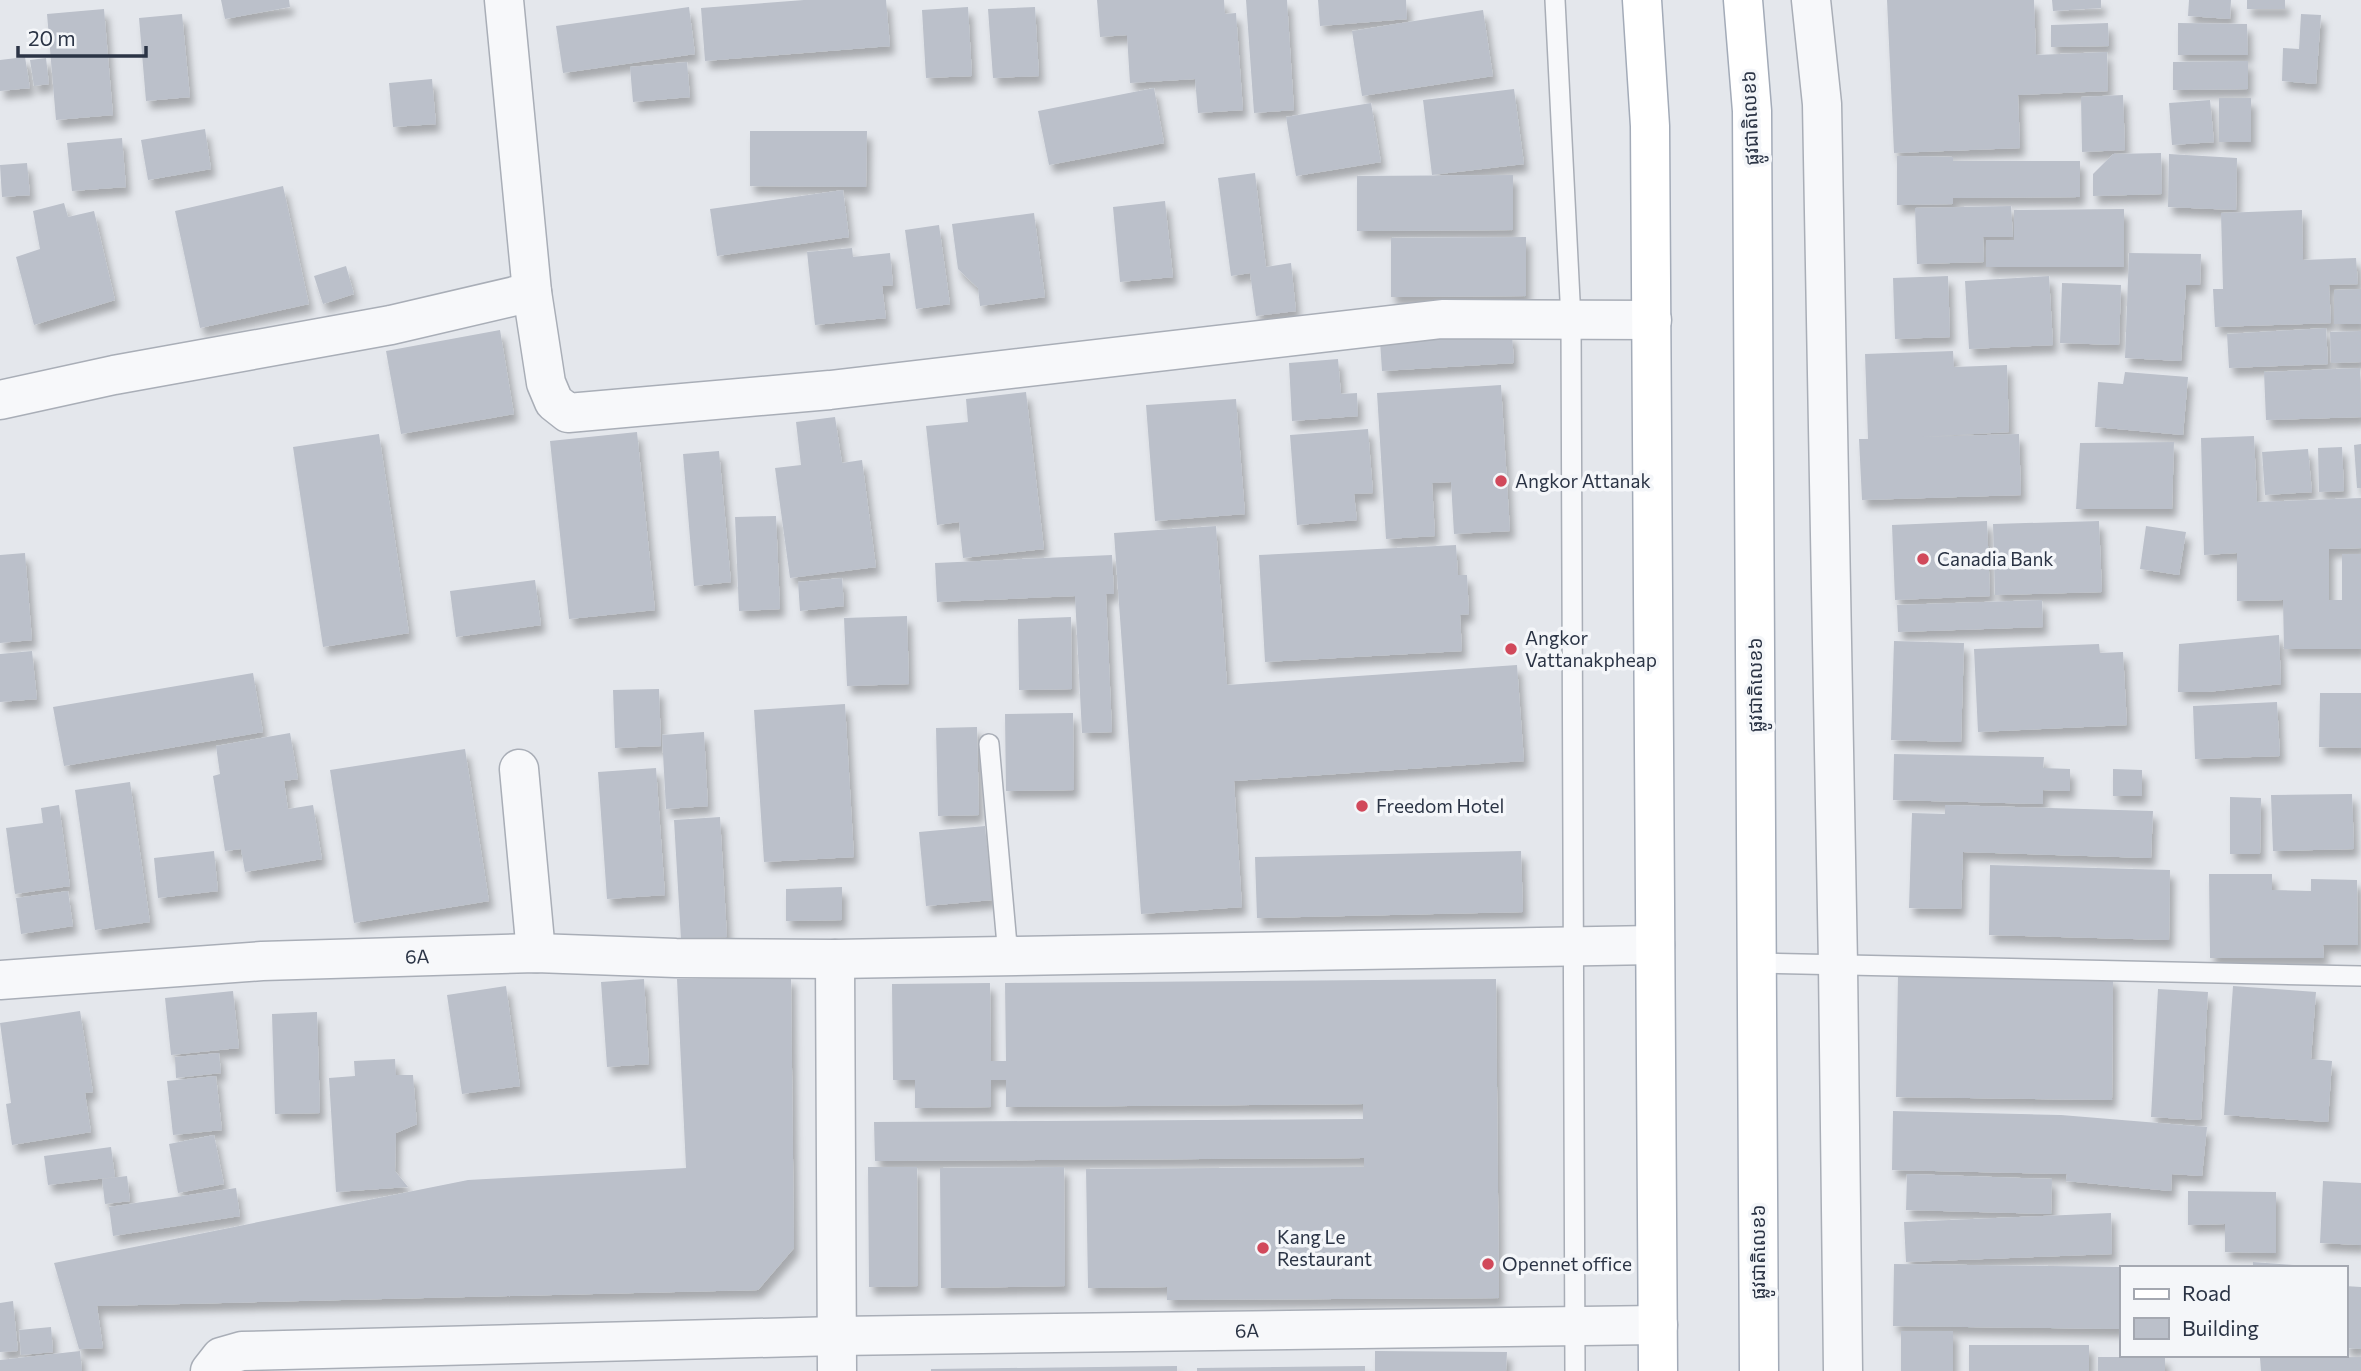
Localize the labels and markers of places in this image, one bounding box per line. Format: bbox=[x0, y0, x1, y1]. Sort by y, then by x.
place label: Angkor Attanak bbox=[1515, 469, 1651, 492]
marker: Angkor Attanak bbox=[1493, 473, 1509, 489]
place label: Canadia Bank bbox=[1937, 547, 2054, 570]
marker: Canadia Bank bbox=[1915, 551, 1931, 567]
place label: Angkor Vattanakpheap bbox=[1525, 626, 1657, 671]
marker: Angkor Vattanakpheap bbox=[1503, 641, 1519, 657]
place label: Freedom Hotel bbox=[1376, 794, 1504, 817]
marker: Freedom Hotel bbox=[1354, 798, 1370, 814]
place label: Kang Le Restaurant bbox=[1277, 1225, 1372, 1270]
marker: Kang Le Restaurant bbox=[1255, 1240, 1271, 1256]
place label: Opennet office bbox=[1502, 1252, 1632, 1275]
marker: Opennet office bbox=[1480, 1256, 1496, 1272]

